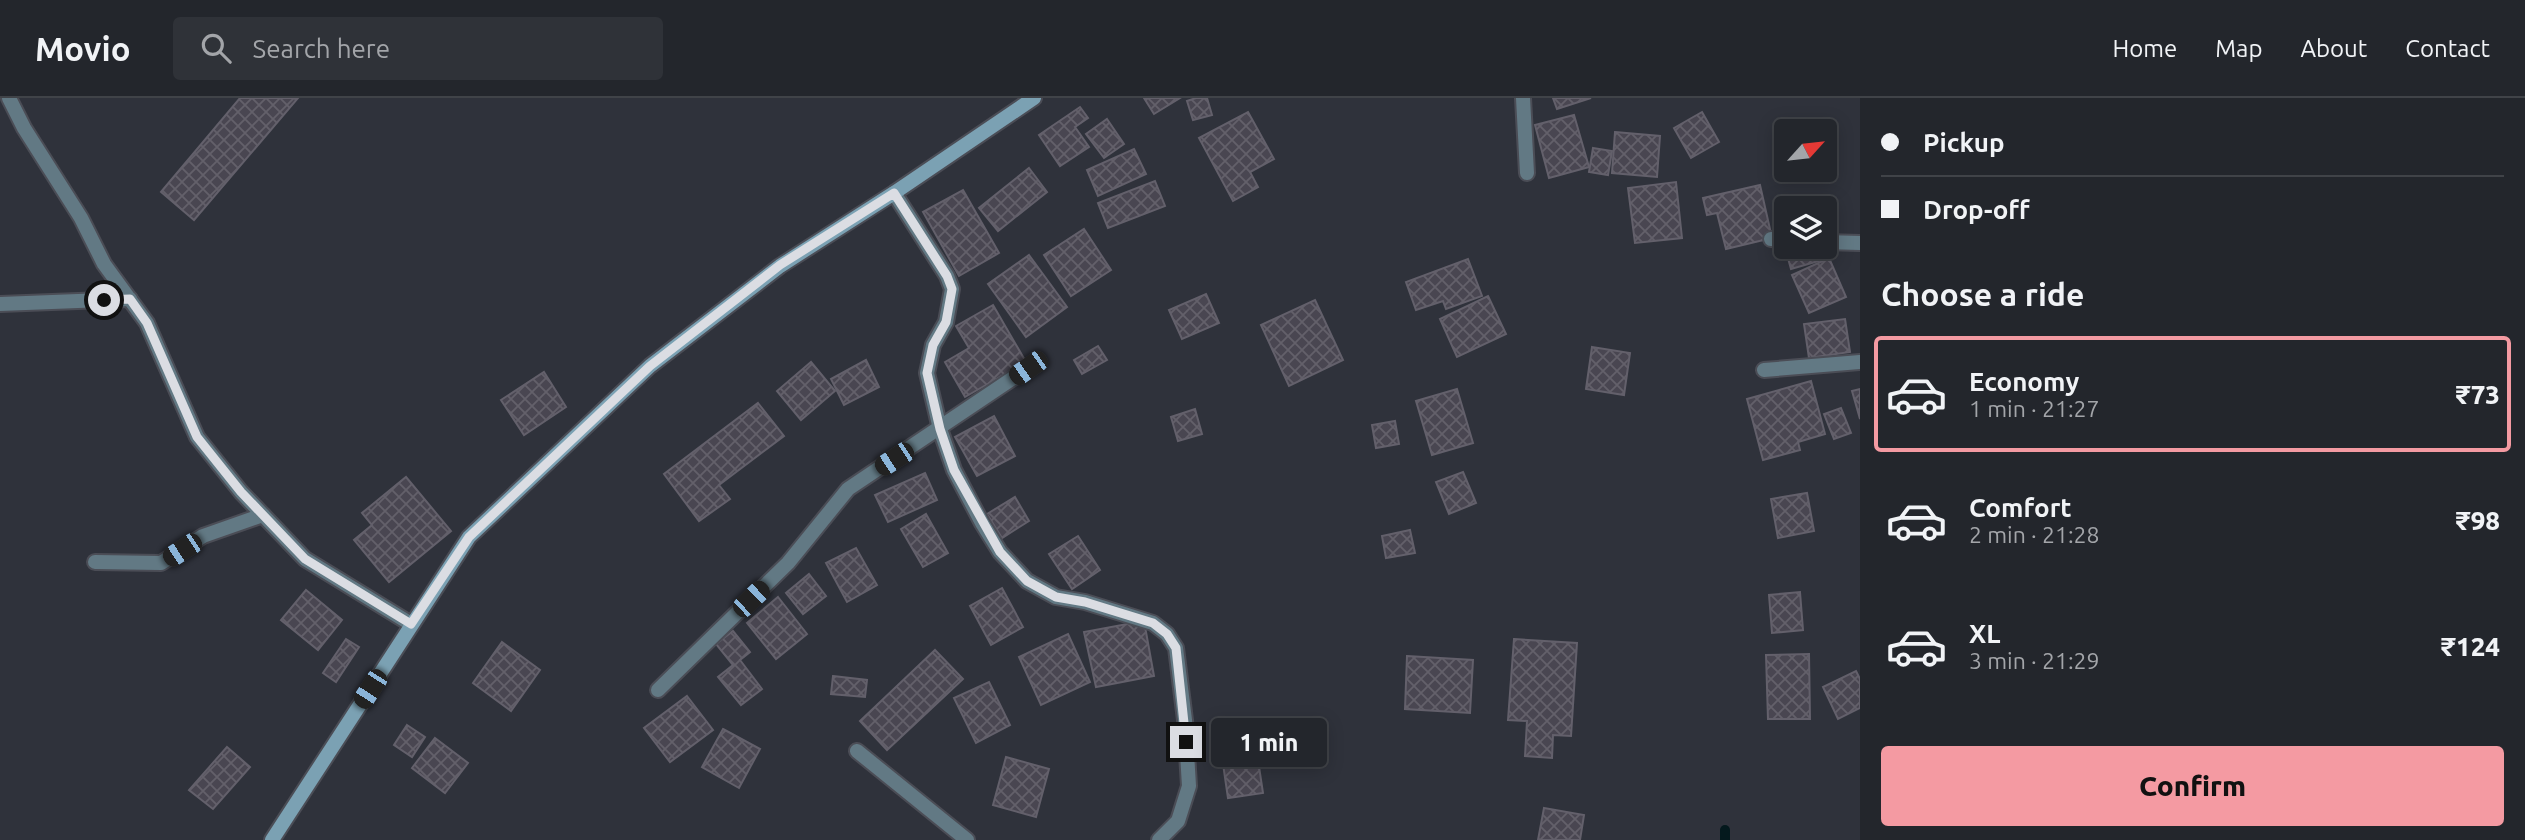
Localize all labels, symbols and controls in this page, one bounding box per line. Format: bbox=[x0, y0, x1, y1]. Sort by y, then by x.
search box bbox=[173, 17, 663, 80]
icon: search bbox=[197, 29, 235, 67]
text: Movio bbox=[35, 30, 131, 67]
text: Search here bbox=[253, 34, 390, 63]
text: Home bbox=[2112, 35, 2177, 62]
text: Map bbox=[2215, 35, 2262, 62]
text: About bbox=[2300, 35, 2367, 62]
text: Contact bbox=[2405, 35, 2490, 62]
north arrow bbox=[1774, 119, 1838, 182]
map controls bbox=[1774, 119, 1837, 259]
text: Pickup bbox=[1923, 128, 2005, 157]
text: Drop-off bbox=[1923, 195, 2030, 224]
button: layers bbox=[1774, 196, 1837, 259]
text: Choose a ride bbox=[1881, 276, 2084, 312]
route start bbox=[88, 284, 120, 316]
car bbox=[1005, 347, 1052, 389]
icon: car bbox=[1885, 363, 1948, 426]
text: Economy bbox=[1969, 367, 2079, 396]
text: ₹73 bbox=[2456, 380, 2500, 409]
text: 1 min · 21:27 bbox=[1969, 396, 2100, 421]
car bbox=[871, 439, 918, 479]
icon: car bbox=[1885, 489, 1948, 552]
text: Comfort bbox=[1969, 493, 2072, 522]
text: ₹98 bbox=[2456, 506, 2500, 535]
text: 2 min · 21:28 bbox=[1969, 522, 2100, 547]
car bbox=[159, 530, 206, 570]
car bbox=[729, 577, 774, 621]
icon: car bbox=[1885, 615, 1948, 678]
text: XL bbox=[1969, 619, 2000, 648]
text: ₹124 bbox=[2441, 632, 2500, 661]
text: 3 min · 21:29 bbox=[1969, 648, 2100, 673]
car bbox=[350, 666, 391, 712]
callout: 1 min bbox=[1210, 718, 1326, 766]
route end bbox=[1170, 726, 1202, 758]
text: 1 min bbox=[1240, 730, 1298, 755]
button: Confirm bbox=[1881, 746, 2504, 826]

